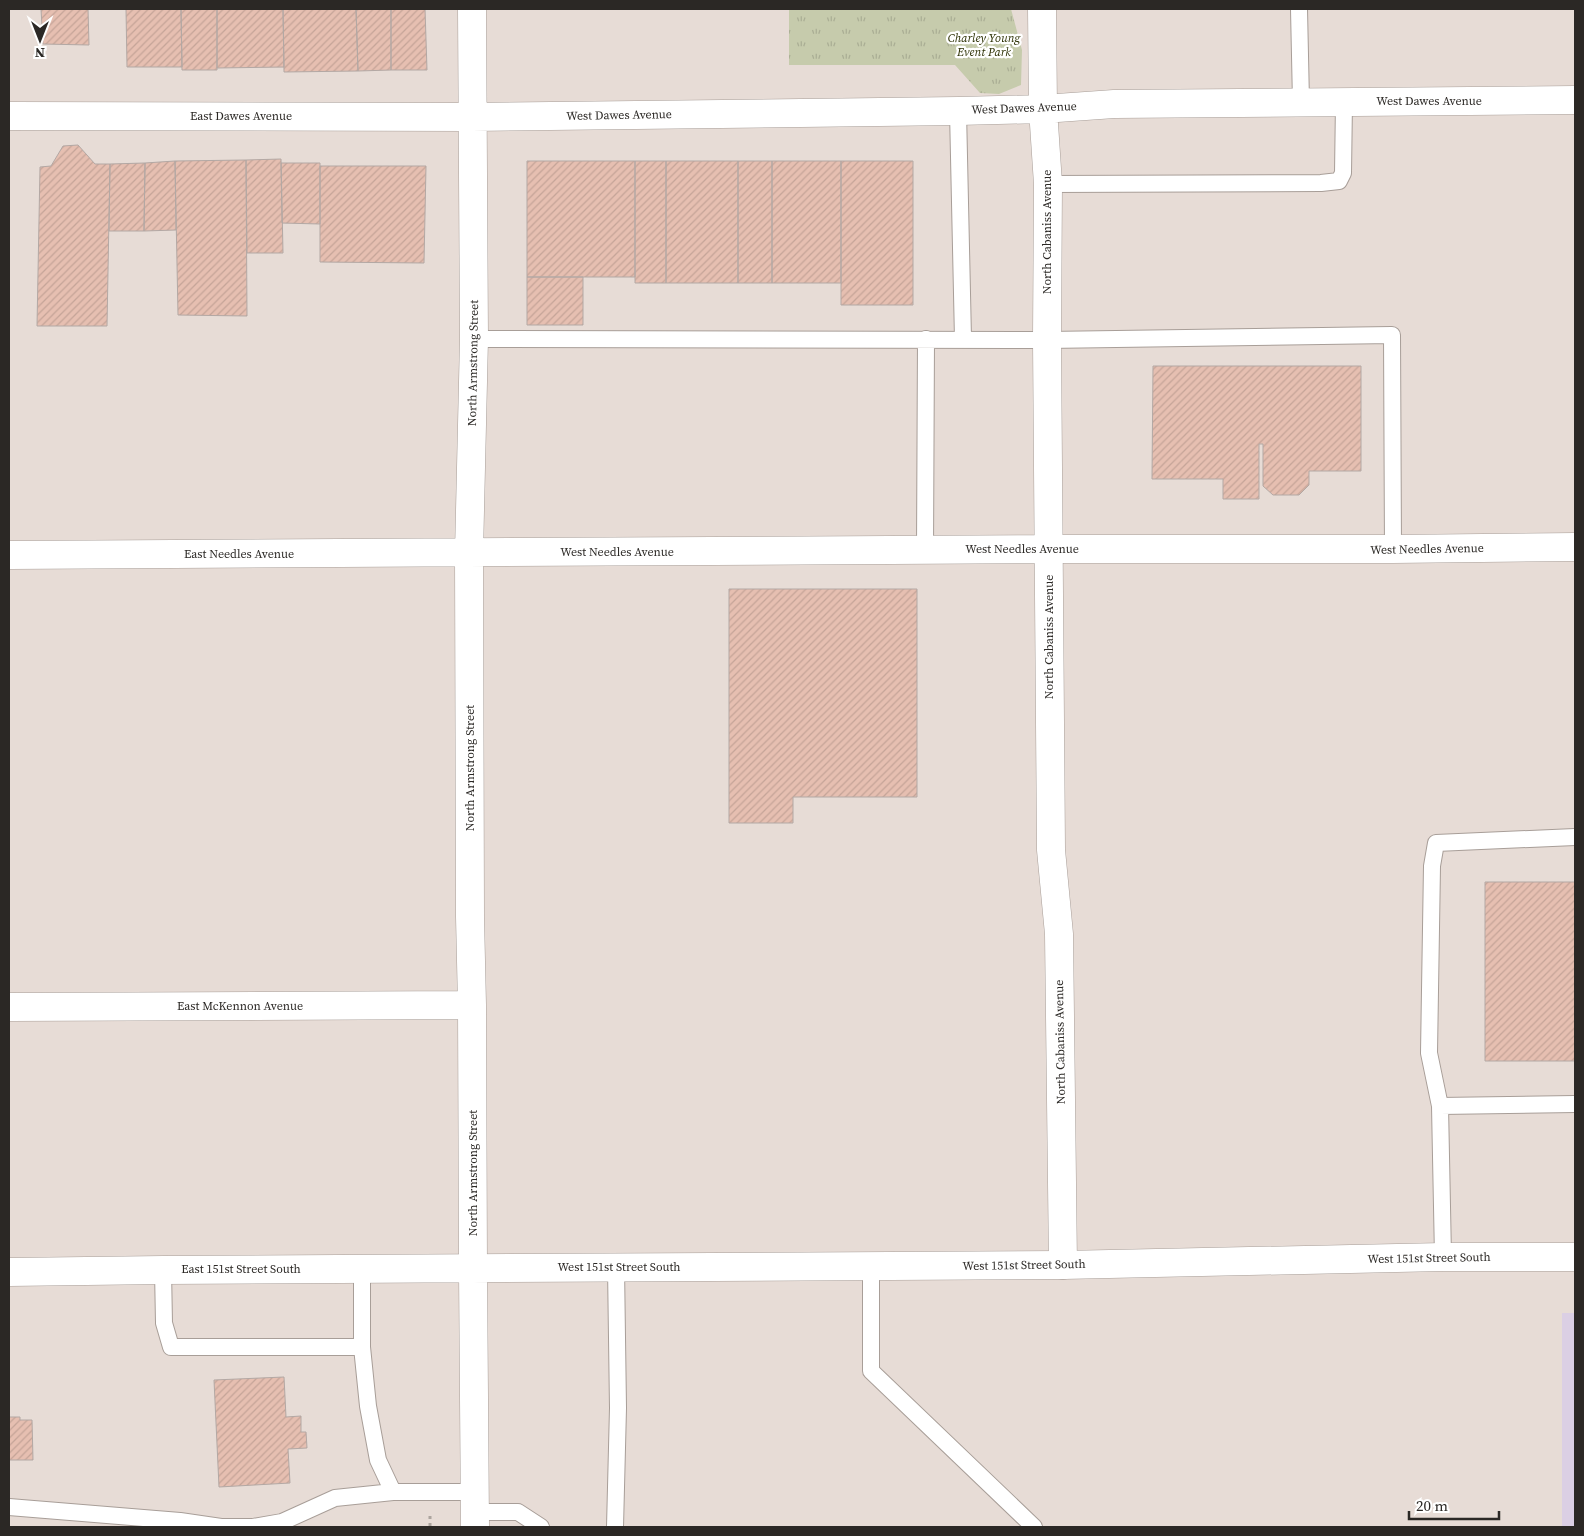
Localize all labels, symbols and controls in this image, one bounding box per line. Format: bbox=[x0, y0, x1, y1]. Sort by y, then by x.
north arrow bbox=[15, 15, 65, 65]
park label: Charley Young Event Park bbox=[948, 30, 1022, 60]
text: N bbox=[35, 43, 45, 63]
street label: West Dawes Avenue bbox=[1376, 93, 1482, 109]
street label: West Dawes Avenue bbox=[971, 98, 1077, 118]
street label: West Dawes Avenue bbox=[566, 106, 672, 124]
street label: East Dawes Avenue bbox=[190, 108, 292, 124]
street label: North Cabaniss Avenue bbox=[1039, 170, 1055, 294]
street label: North Armstrong Street bbox=[464, 300, 482, 426]
street label: West Needles Avenue bbox=[1370, 540, 1484, 558]
street label: West Needles Avenue bbox=[965, 541, 1079, 557]
street label: West Needles Avenue bbox=[560, 544, 674, 560]
street label: East Needles Avenue bbox=[184, 546, 294, 562]
street label: North Cabaniss Avenue bbox=[1041, 575, 1057, 699]
street label: North Armstrong Street bbox=[462, 705, 478, 831]
street label: North Cabaniss Avenue bbox=[1051, 980, 1069, 1104]
street label: East McKennon Avenue bbox=[177, 998, 303, 1014]
street label: North Armstrong Street bbox=[465, 1110, 481, 1236]
street label: West 151st Street South bbox=[1367, 1249, 1491, 1267]
street label: West 151st Street South bbox=[962, 1256, 1086, 1274]
street label: West 151st Street South bbox=[557, 1259, 681, 1275]
street label: East 151st Street South bbox=[181, 1261, 301, 1277]
scale bar bbox=[1409, 1488, 1499, 1520]
text: 20 m bbox=[1416, 1495, 1448, 1516]

